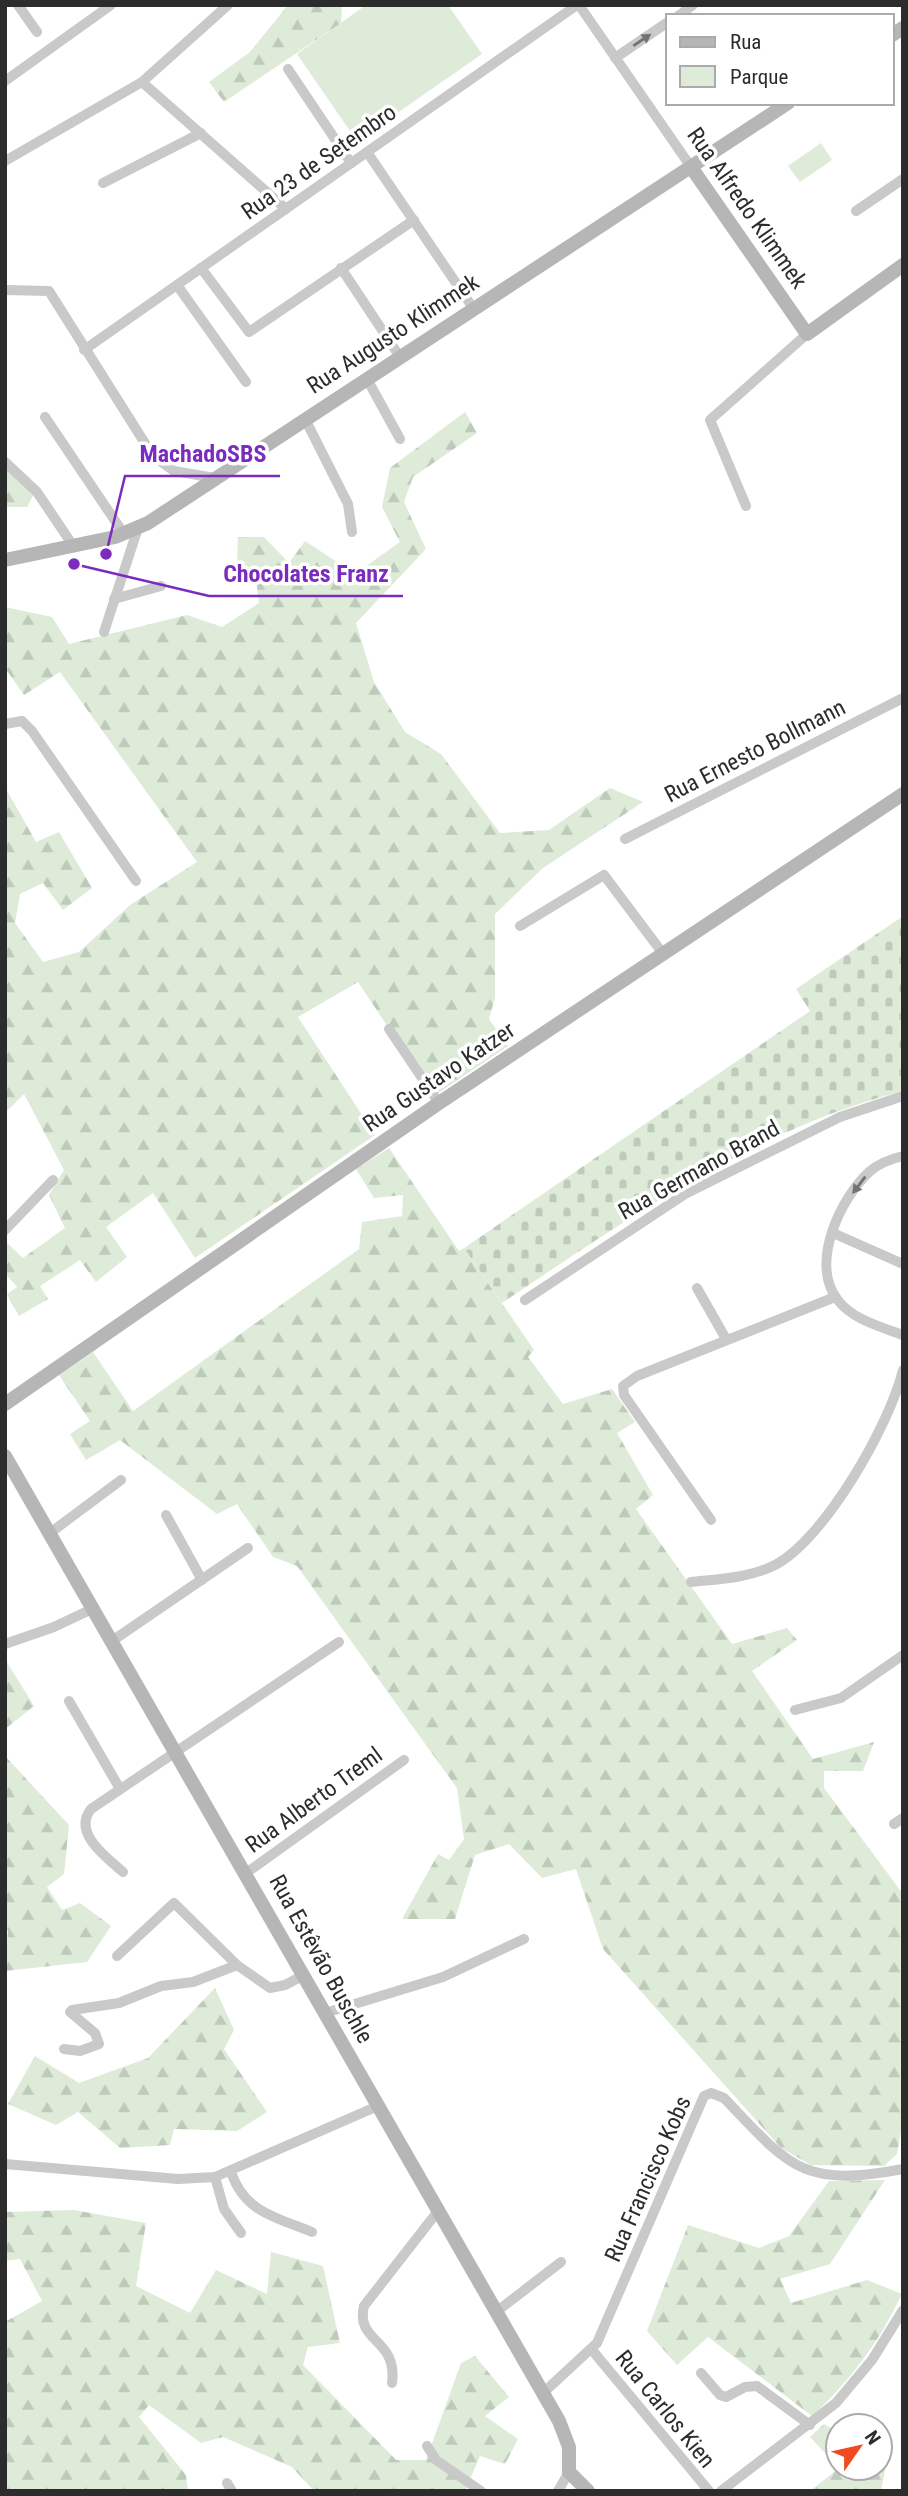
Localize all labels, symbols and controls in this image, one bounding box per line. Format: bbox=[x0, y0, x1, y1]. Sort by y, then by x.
legend bbox=[666, 14, 894, 105]
text: Rua bbox=[730, 30, 761, 54]
one-way arrow bbox=[633, 33, 651, 47]
text: Parque bbox=[730, 65, 788, 89]
street label: Rua 23 de Setembro bbox=[237, 99, 401, 225]
street label: Rua Alfredo Klimmek bbox=[681, 122, 813, 294]
street label: Rua Augusto Klimmek bbox=[302, 268, 484, 400]
callout: MachadoSBS bbox=[125, 431, 280, 476]
text: MachadoSBS bbox=[140, 440, 266, 468]
callout: Chocolates Franz bbox=[209, 551, 403, 596]
text: Chocolates Franz bbox=[223, 560, 389, 588]
street label: Rua Ernesto Bollmann bbox=[660, 694, 850, 808]
street label: Rua Gustavo Katzer bbox=[358, 1016, 520, 1138]
street label: Rua Germano Brand bbox=[614, 1115, 784, 1225]
one-way arrow bbox=[851, 1176, 866, 1194]
street label: Rua Alberto Treml bbox=[240, 1741, 388, 1859]
street label: Rua Estêvão Buschle bbox=[264, 1870, 378, 2048]
street label: Rua Francisco Kobs bbox=[599, 2092, 697, 2266]
street label: Rua Carlos Kien bbox=[610, 2345, 720, 2473]
north arrow bbox=[824, 2412, 894, 2482]
text: N bbox=[860, 2427, 885, 2449]

